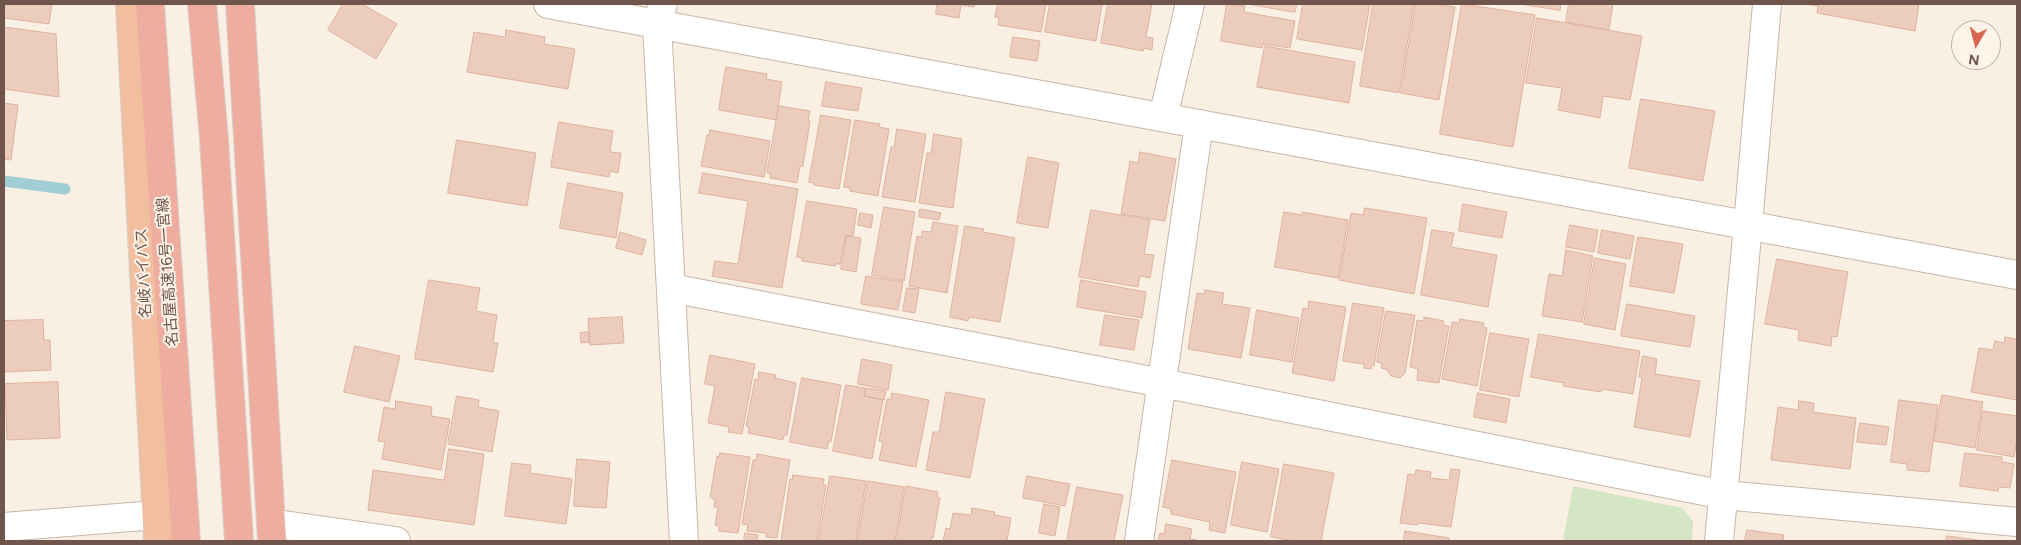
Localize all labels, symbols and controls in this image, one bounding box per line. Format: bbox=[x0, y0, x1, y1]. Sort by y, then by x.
north arrow bbox=[1951, 20, 2001, 70]
text: N bbox=[1967, 50, 1981, 69]
street label: 名古屋高速16号一宮線 bbox=[154, 197, 182, 347]
street label: 名岐バイパス bbox=[133, 228, 155, 318]

